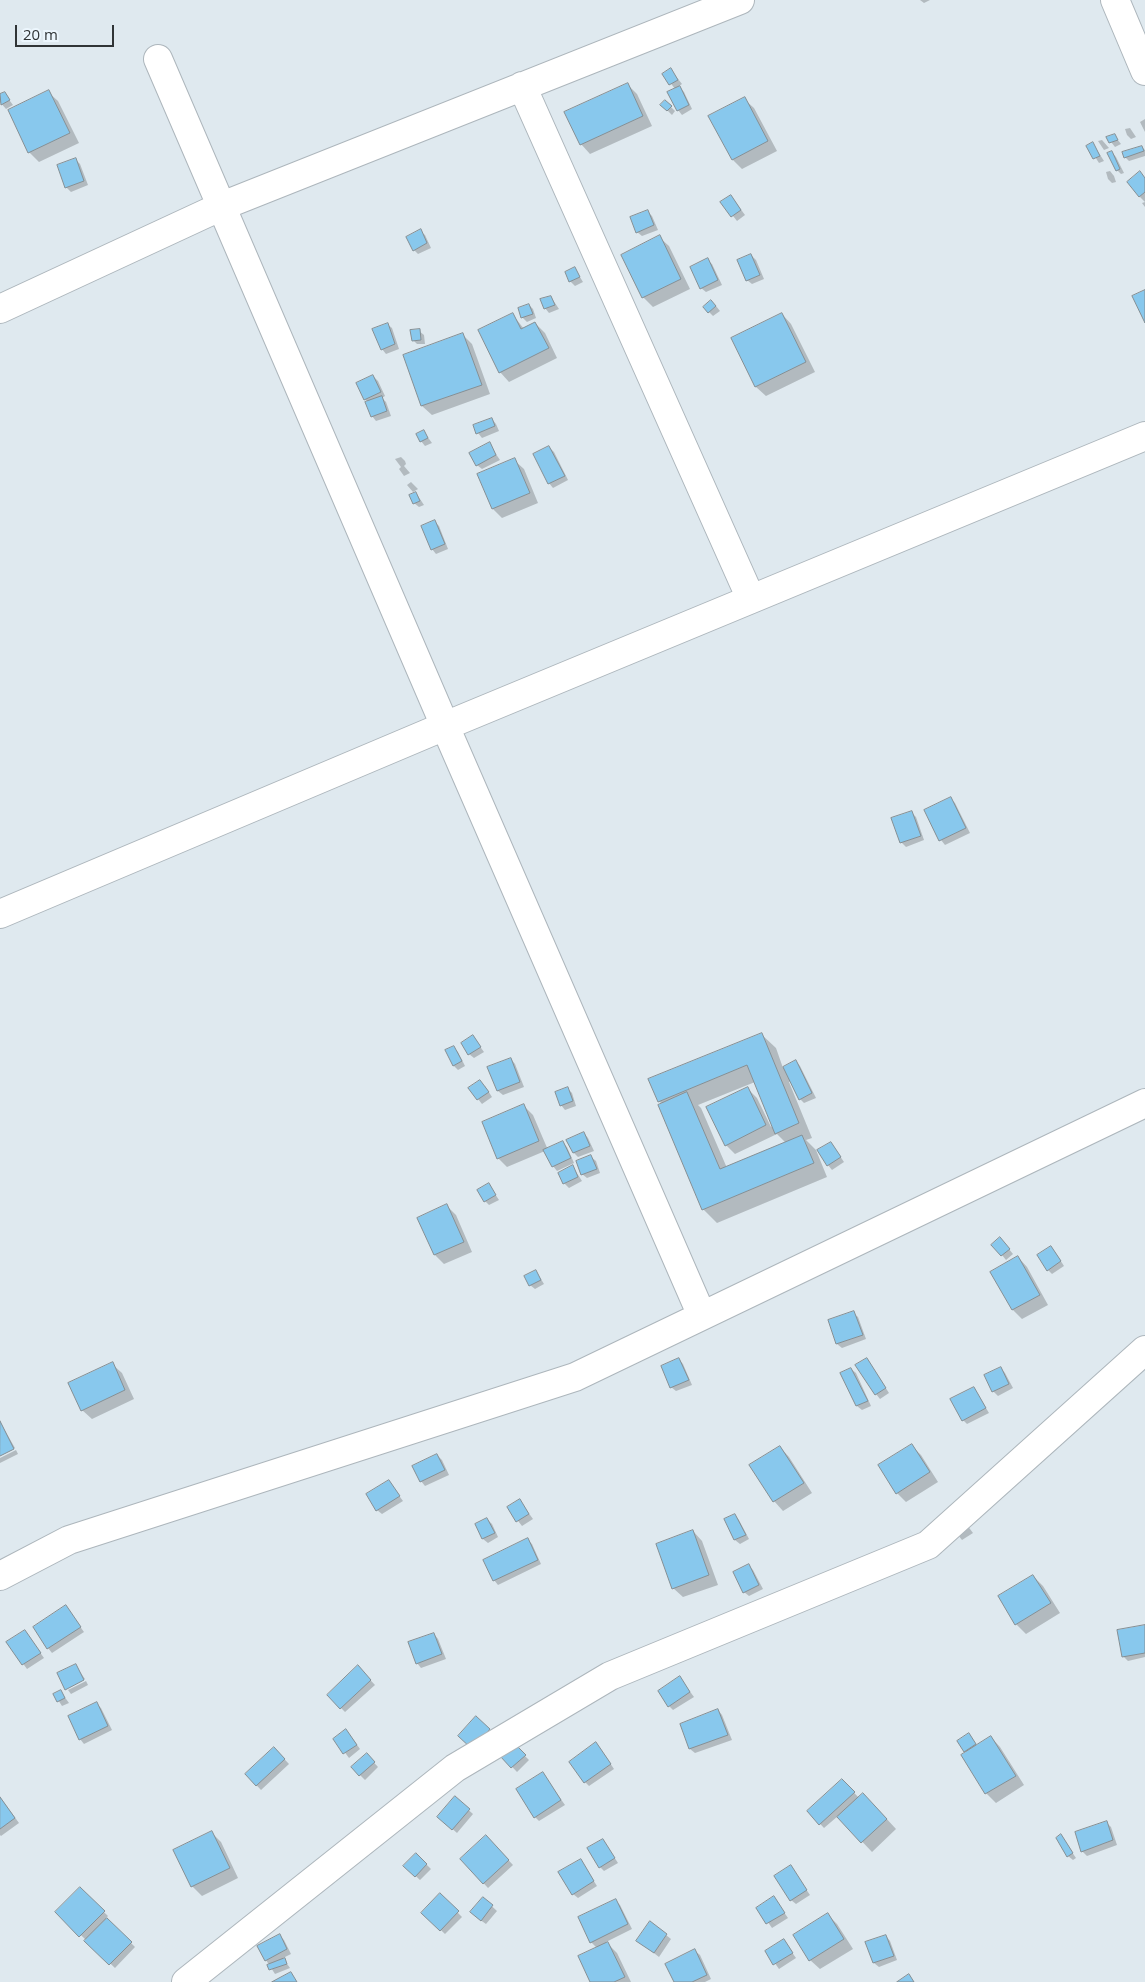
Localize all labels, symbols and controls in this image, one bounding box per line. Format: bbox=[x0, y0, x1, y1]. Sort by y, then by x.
scale bar bbox=[18, 15, 116, 47]
text: 20 m bbox=[23, 24, 58, 44]

